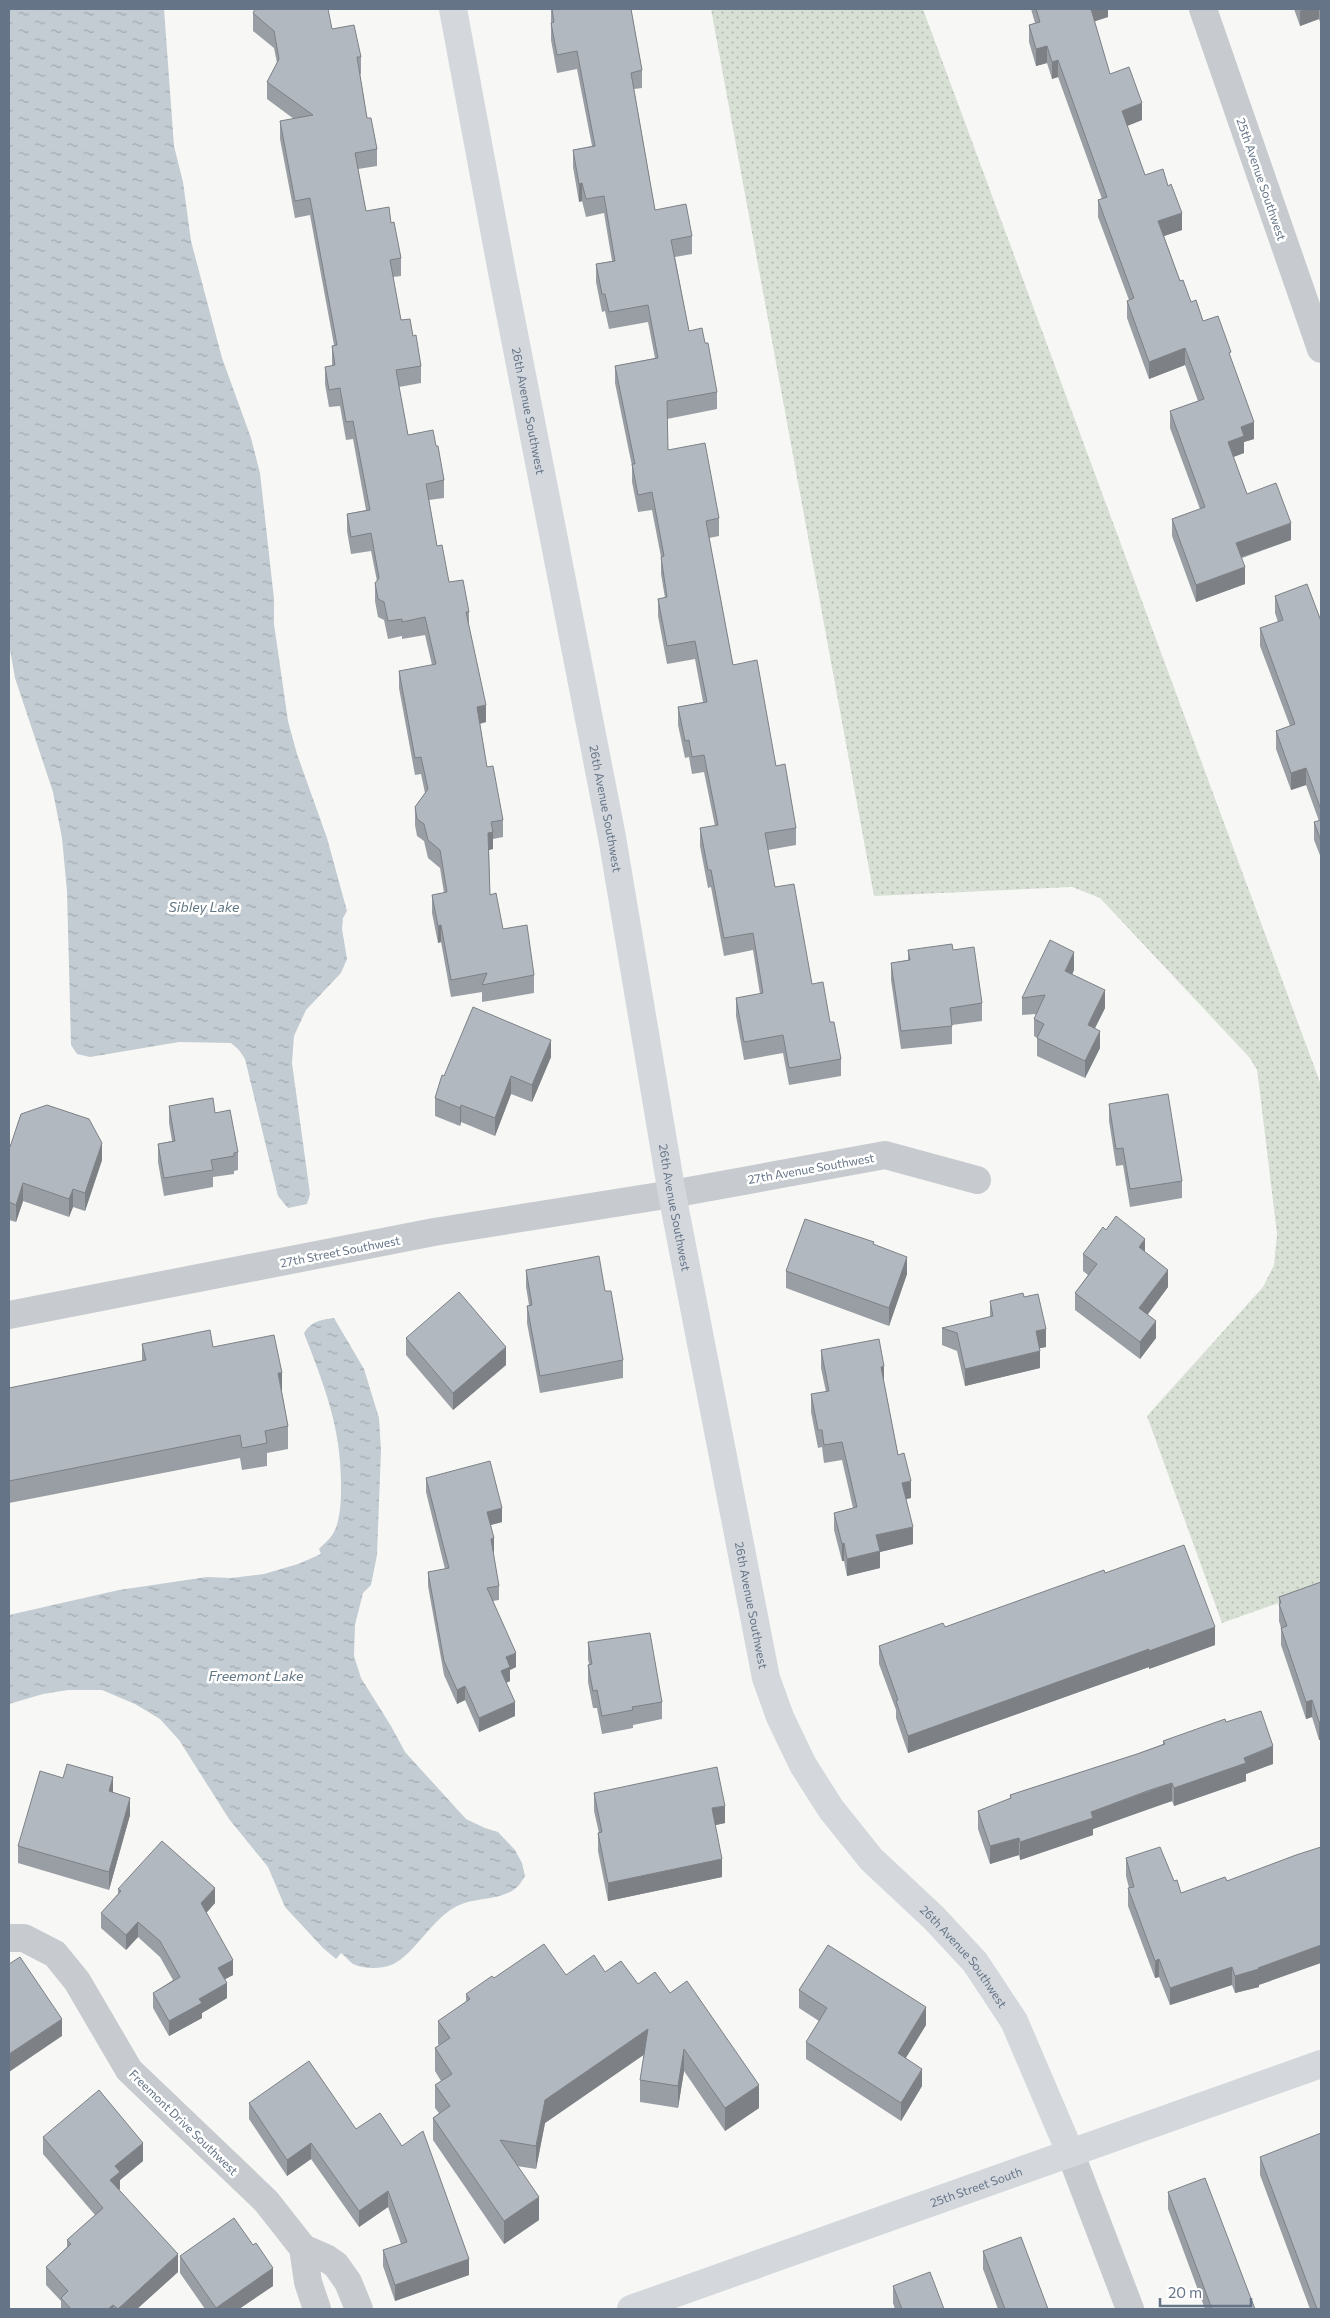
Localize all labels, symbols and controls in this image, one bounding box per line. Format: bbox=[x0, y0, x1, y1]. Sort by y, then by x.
street label: 25th Avenue Southwest bbox=[1234, 116, 1290, 242]
street label: 26th Avenue Southwest bbox=[510, 346, 548, 476]
street label: 26th Avenue Southwest bbox=[587, 744, 625, 873]
water label: Sibley Lake bbox=[169, 898, 240, 915]
street label: 26th Avenue Southwest bbox=[657, 1143, 694, 1272]
street label: 27th Avenue Southwest bbox=[747, 1150, 875, 1186]
street label: 27th Street Southwest bbox=[279, 1232, 401, 1270]
street label: 26th Avenue Southwest bbox=[733, 1540, 771, 1670]
water label: Freemont Lake bbox=[209, 1667, 304, 1684]
street label: 26th Avenue Southwest bbox=[918, 1902, 1010, 2010]
street label: Freemont Drive Southwest bbox=[127, 2066, 241, 2178]
street label: 25th Street South bbox=[928, 2164, 1024, 2209]
scale bar bbox=[1160, 2276, 1251, 2308]
text: 20 m bbox=[1168, 2283, 1202, 2301]

